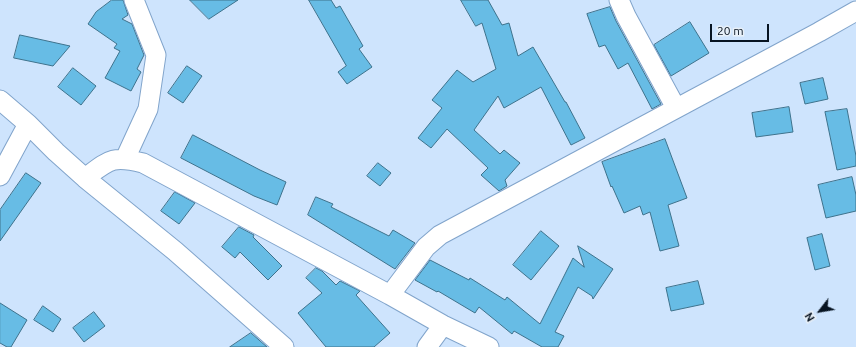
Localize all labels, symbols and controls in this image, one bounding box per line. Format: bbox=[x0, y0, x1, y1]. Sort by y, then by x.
scale bar bbox=[712, 16, 771, 42]
text: 20 m bbox=[717, 24, 744, 37]
north arrow bbox=[800, 291, 840, 331]
text: N bbox=[802, 311, 817, 324]

